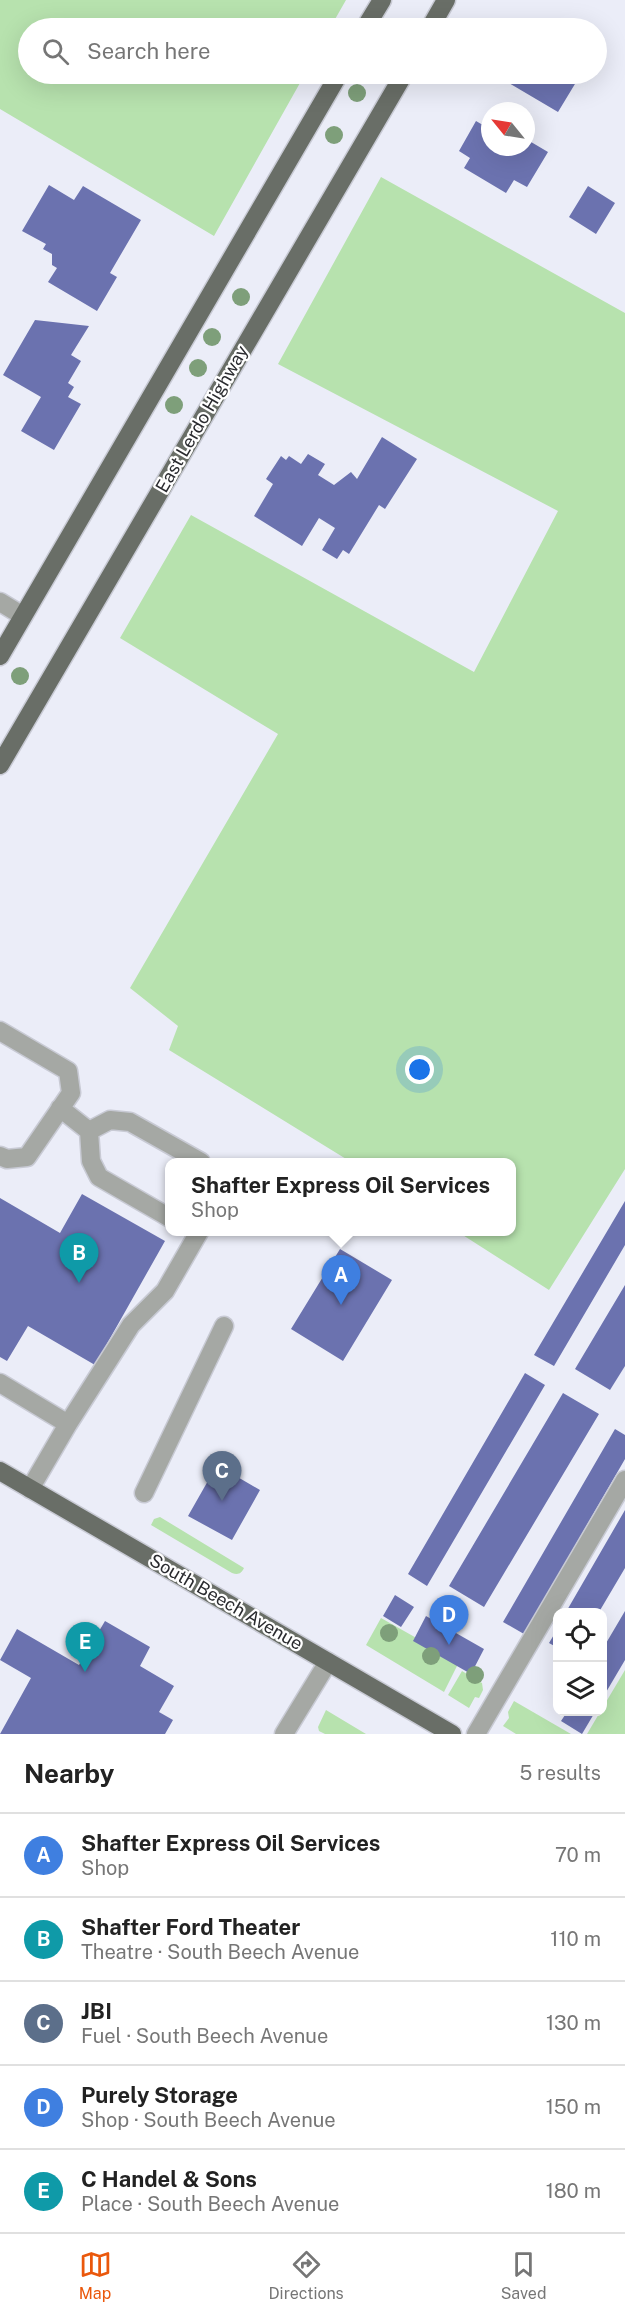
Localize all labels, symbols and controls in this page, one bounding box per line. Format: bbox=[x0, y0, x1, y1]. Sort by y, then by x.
search box bbox=[18, 18, 607, 84]
icon: search bbox=[39, 35, 72, 68]
text: Search here bbox=[87, 38, 211, 64]
north arrow bbox=[481, 102, 535, 156]
street label: East Lerdo Highway bbox=[151, 341, 252, 496]
your location bbox=[405, 1055, 434, 1084]
popup bbox=[165, 1158, 516, 1236]
text: Shafter Express Oil Services bbox=[191, 1172, 490, 1198]
text: Shop bbox=[191, 1198, 239, 1222]
pin: B bbox=[60, 1234, 98, 1283]
pin: A bbox=[322, 1256, 360, 1305]
pin: C bbox=[202, 1452, 242, 1501]
street label: South Beech Avenue bbox=[146, 1549, 306, 1654]
pin: D bbox=[430, 1596, 468, 1645]
map controls bbox=[553, 1608, 607, 1716]
button: locate bbox=[553, 1608, 607, 1662]
pin: E bbox=[66, 1622, 104, 1672]
button: layers bbox=[553, 1662, 607, 1716]
text: Nearby bbox=[24, 1758, 114, 1789]
text: 5 results bbox=[519, 1761, 601, 1785]
text: Shafter Express Oil Services bbox=[81, 1830, 380, 1856]
text: A bbox=[36, 1843, 51, 1867]
text: 70 m bbox=[555, 1843, 601, 1867]
text: Shop bbox=[81, 1856, 129, 1880]
text: Shafter Ford Theater bbox=[81, 1914, 300, 1940]
text: B bbox=[37, 1927, 50, 1951]
text: 110 m bbox=[550, 1927, 601, 1951]
text: Theatre · South Beech Avenue bbox=[81, 1940, 359, 1964]
text: JBI bbox=[81, 1998, 112, 2024]
text: C bbox=[36, 2011, 51, 2035]
text: 130 m bbox=[546, 2011, 601, 2035]
text: Fuel · South Beech Avenue bbox=[81, 2024, 328, 2048]
text: Purely Storage bbox=[81, 2082, 238, 2108]
text: D bbox=[36, 2095, 51, 2119]
text: 150 m bbox=[546, 2095, 601, 2119]
text: Shop · South Beech Avenue bbox=[81, 2108, 336, 2132]
text: C Handel & Sons bbox=[81, 2166, 257, 2192]
text: E bbox=[37, 2179, 50, 2203]
text: 180 m bbox=[546, 2179, 601, 2203]
text: Place · South Beech Avenue bbox=[81, 2192, 339, 2216]
tab: Map bbox=[79, 2248, 112, 2303]
tab: Directions bbox=[269, 2248, 344, 2303]
tab: Saved bbox=[501, 2248, 546, 2303]

